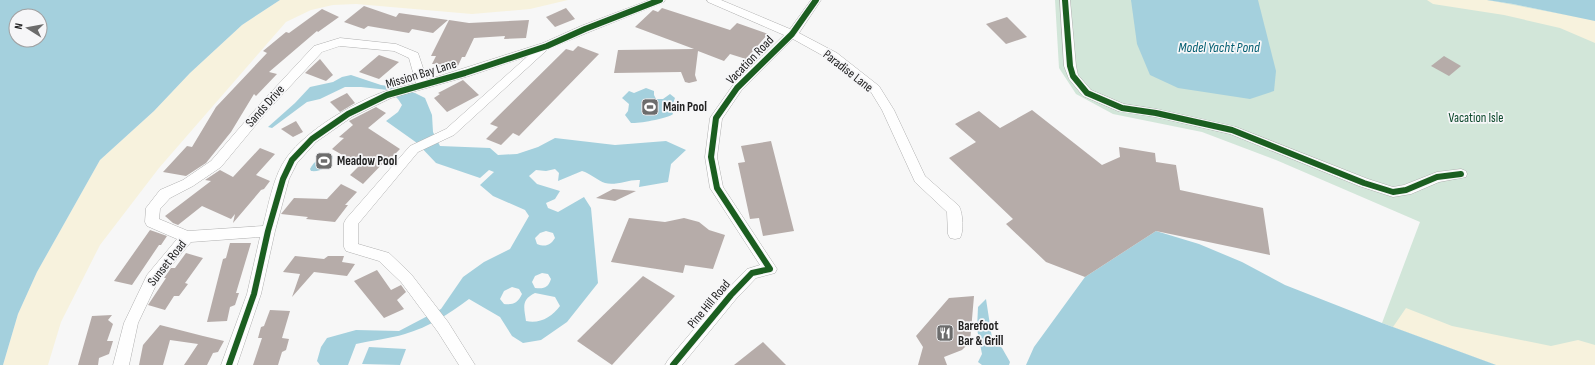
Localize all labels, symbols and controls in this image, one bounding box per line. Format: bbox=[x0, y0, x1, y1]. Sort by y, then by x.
north arrow bbox=[8, 8, 48, 48]
text: N bbox=[12, 22, 26, 30]
street label: Vacation Road bbox=[723, 32, 777, 88]
water label: Model Yacht Pond bbox=[1178, 39, 1261, 56]
street label: Paradise Lane bbox=[820, 46, 876, 96]
street label: Mission Bay Lane bbox=[384, 56, 458, 92]
street label: Sands Drive bbox=[242, 82, 288, 130]
sports icon: Main Pool bbox=[640, 97, 660, 117]
place label: Main Pool bbox=[663, 99, 707, 115]
park label: Vacation Isle bbox=[1449, 110, 1503, 126]
sports icon: Meadow Pool bbox=[314, 151, 334, 171]
place label: Meadow Pool bbox=[337, 153, 397, 169]
street label: Sunset Road bbox=[144, 237, 190, 289]
street label: Pine Hill Road bbox=[684, 277, 734, 331]
place label: Barefoot Bar & Grill bbox=[958, 318, 1004, 349]
restaurant icon: Barefoot Bar & Grill bbox=[935, 323, 955, 343]

